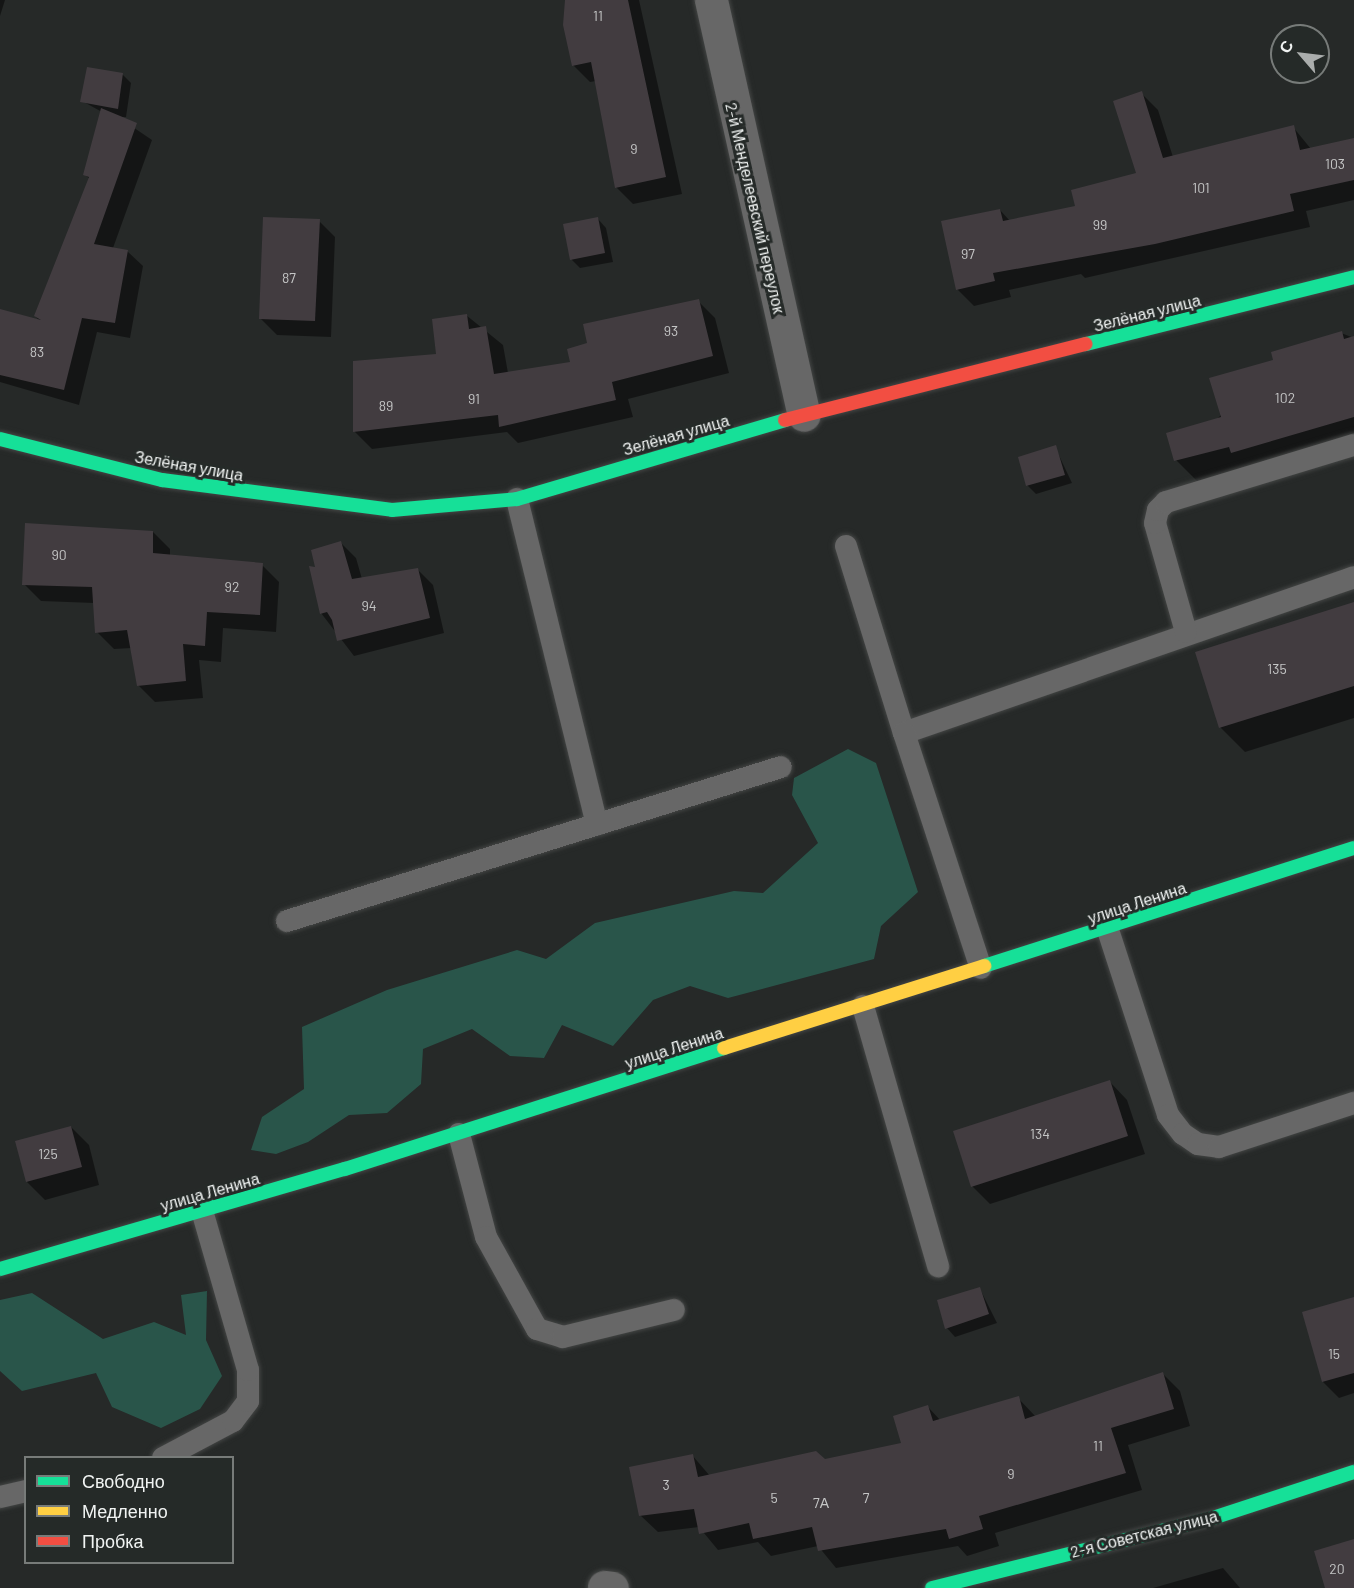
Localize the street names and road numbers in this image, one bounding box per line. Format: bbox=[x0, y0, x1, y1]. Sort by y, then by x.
street label: 2-й Менделеевский переулок bbox=[721, 101, 789, 315]
street label: Зелёная улица bbox=[1091, 290, 1203, 336]
street label: Зелёная улица bbox=[621, 411, 731, 459]
street label: Зелёная улица bbox=[133, 447, 245, 485]
street label: улица Ленина bbox=[1085, 878, 1189, 928]
street label: улица Ленина bbox=[622, 1023, 726, 1073]
street label: улица Ленина bbox=[158, 1169, 262, 1215]
street label: 2-я Советская улица bbox=[1068, 1506, 1220, 1562]

